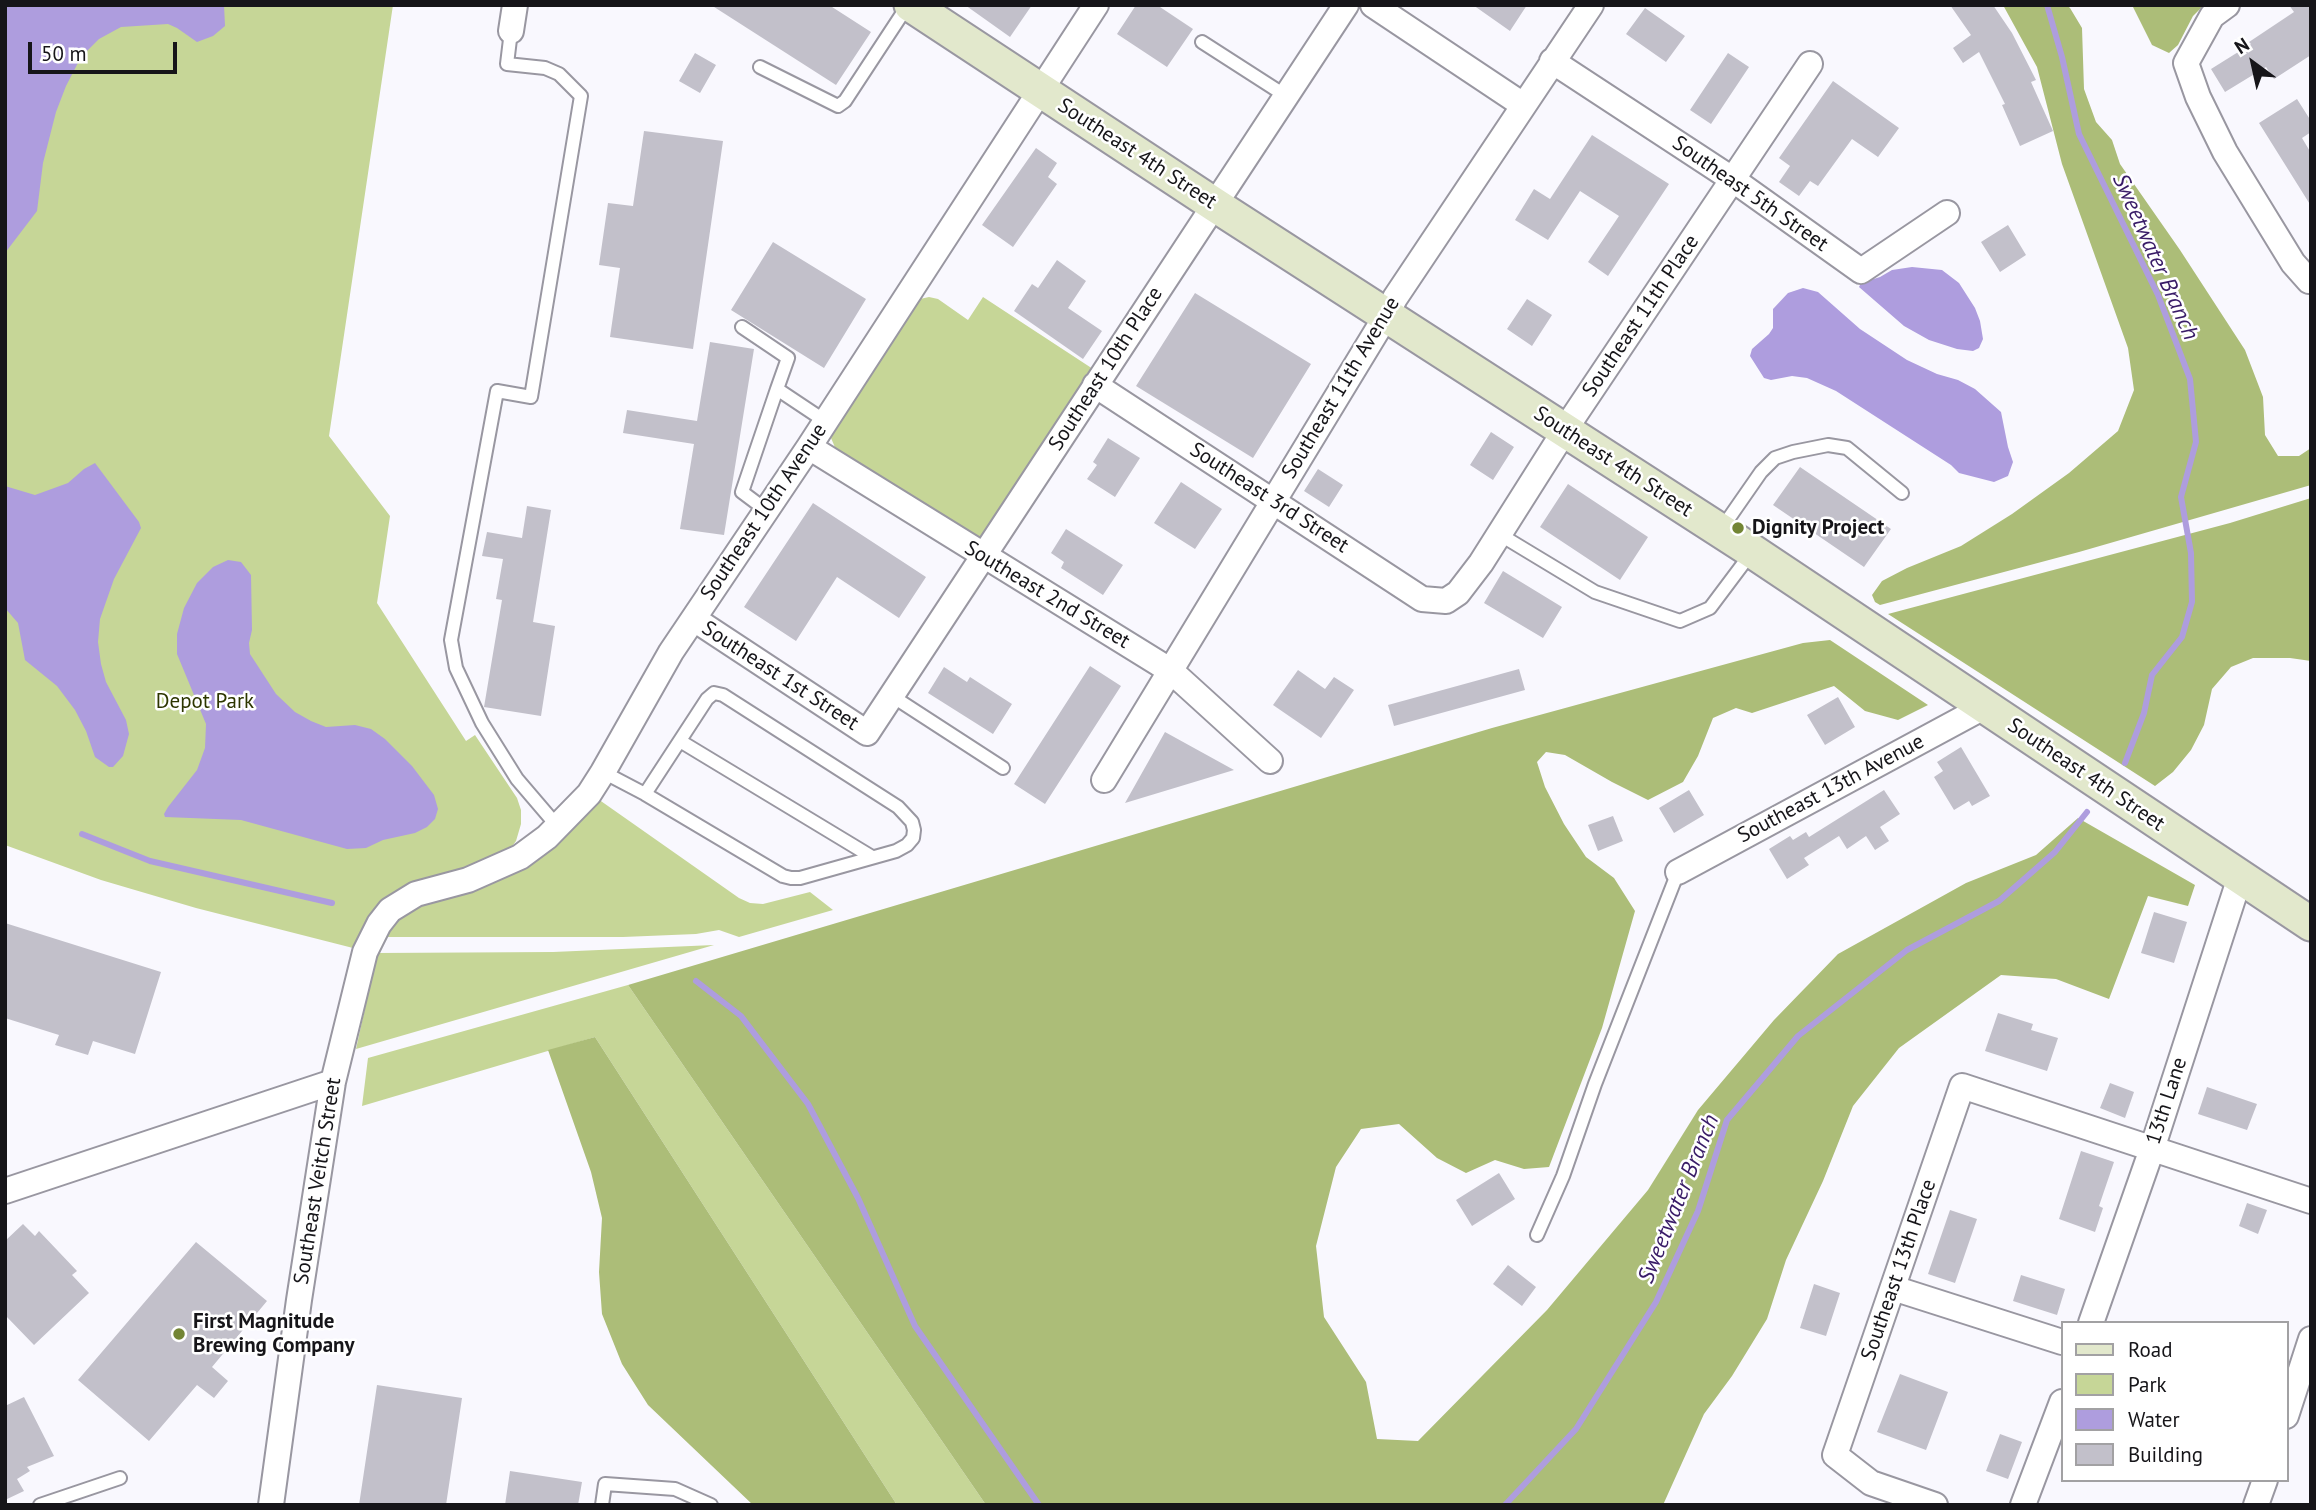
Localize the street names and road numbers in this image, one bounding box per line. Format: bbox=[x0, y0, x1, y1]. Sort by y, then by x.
street label: Southeast 4th Street bbox=[1053, 93, 1221, 215]
street label: Southeast 5th Street bbox=[1667, 131, 1833, 257]
street label: Southeast 11th Place bbox=[1577, 230, 1705, 402]
street label: Southeast 10th Place bbox=[1044, 282, 1168, 456]
street label: Southeast 11th Avenue bbox=[1277, 293, 1405, 483]
street label: Southeast 4th Street bbox=[1529, 401, 1697, 523]
street label: Southeast 10th Avenue bbox=[695, 419, 833, 605]
street label: Southeast 3rd Street bbox=[1185, 437, 1353, 559]
street label: Southeast 2nd Street bbox=[960, 536, 1134, 654]
street label: Southeast 1st Street bbox=[697, 616, 863, 736]
street label: Southeast 4th Street bbox=[2003, 713, 2169, 837]
street label: Southeast 13th Avenue bbox=[1733, 729, 1929, 849]
street label: 13th Lane bbox=[2141, 1054, 2193, 1148]
street label: Southeast Veitch Street bbox=[289, 1076, 347, 1286]
street label: Southeast 13th Place bbox=[1856, 1176, 1942, 1364]

